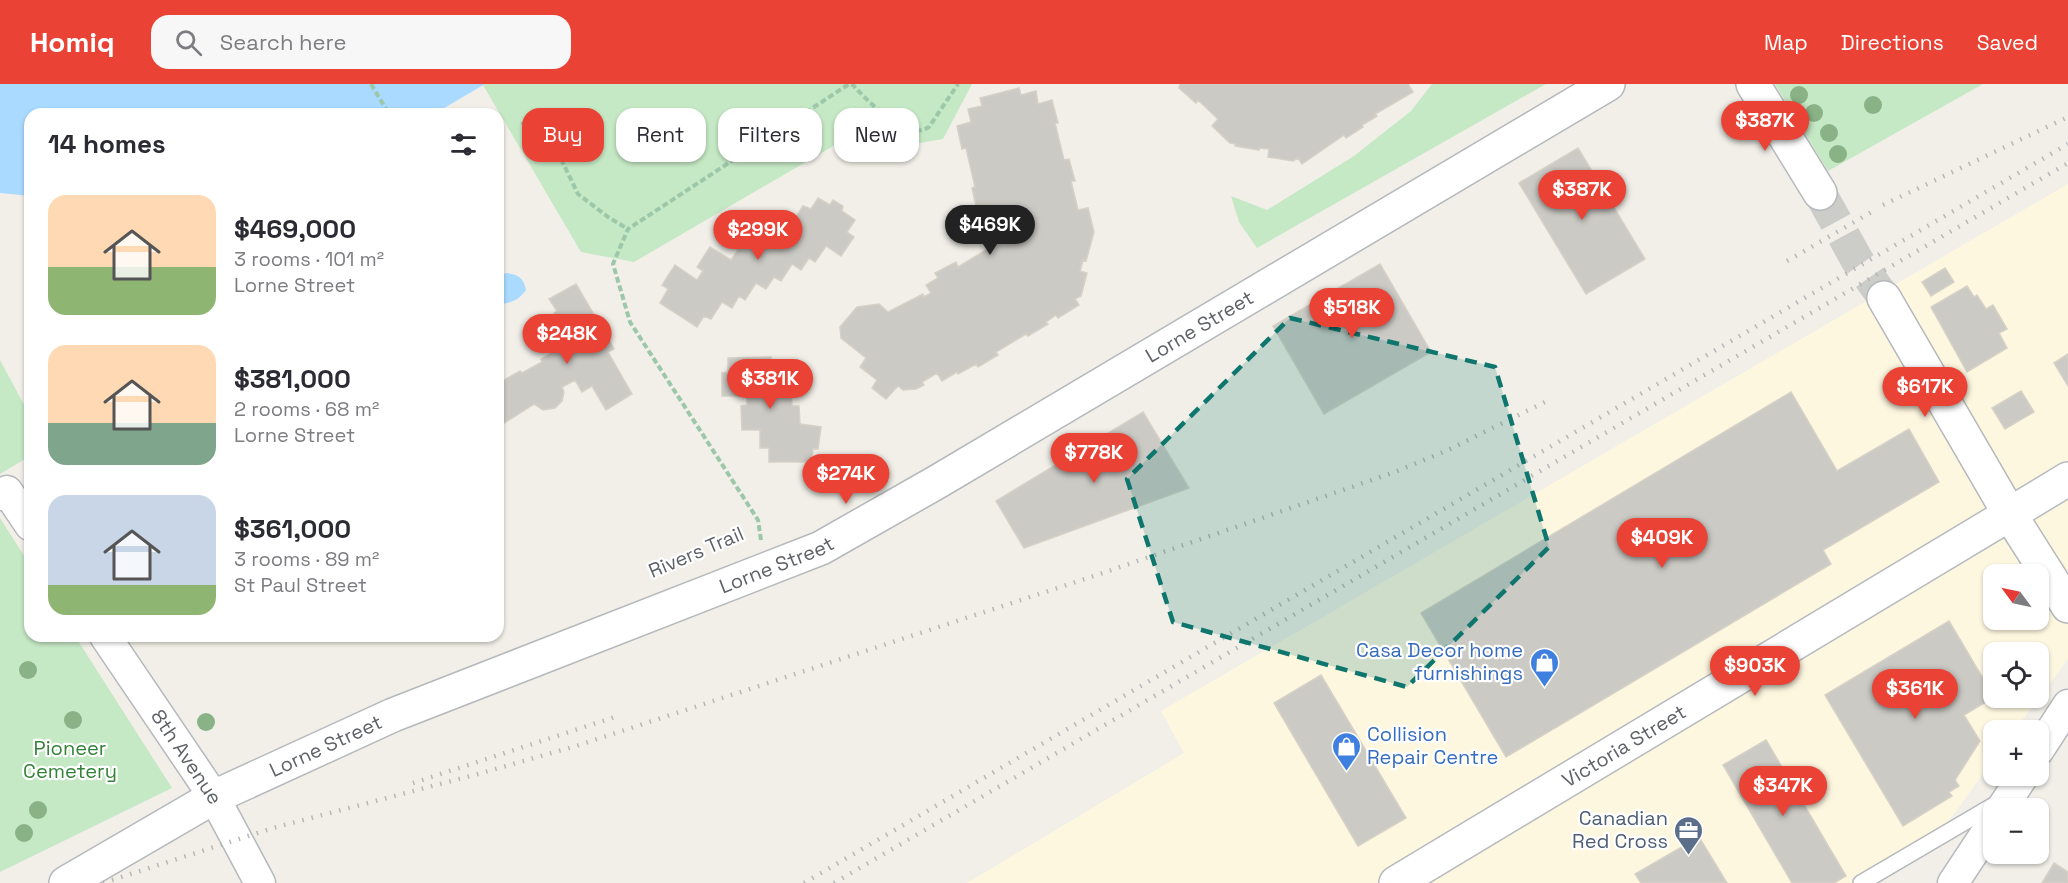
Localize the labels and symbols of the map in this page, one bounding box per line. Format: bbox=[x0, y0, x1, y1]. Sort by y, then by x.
pin: $387K bbox=[1723, 101, 1807, 152]
pin: $387K bbox=[1540, 170, 1624, 221]
pin: $469K bbox=[948, 205, 1032, 256]
pin: $299K bbox=[716, 210, 800, 261]
street label: Lorne Street bbox=[1141, 284, 1258, 368]
pin: $518K bbox=[1310, 288, 1394, 339]
pin: $248K bbox=[525, 314, 609, 365]
pin: $381K bbox=[728, 359, 812, 410]
pin: $617K bbox=[1883, 367, 1967, 418]
pin: $778K bbox=[1052, 433, 1136, 484]
pin: $274K bbox=[804, 454, 888, 505]
pin: $409K bbox=[1620, 518, 1704, 569]
street label: Rivers Trail bbox=[644, 520, 748, 584]
street label: Lorne Street bbox=[716, 530, 839, 599]
north arrow bbox=[1983, 564, 2049, 630]
place label: Casa Decor home furnishings bbox=[1356, 637, 1523, 686]
shop icon: Casa Decor home furnishings bbox=[1528, 646, 1560, 688]
pin: $903K bbox=[1713, 646, 1797, 697]
pin: $361K bbox=[1873, 669, 1957, 720]
street label: Victoria Street bbox=[1557, 699, 1691, 793]
street label: 8th Avenue bbox=[145, 704, 228, 809]
street label: Lorne Street bbox=[265, 709, 386, 783]
place label: Collision Repair Centre bbox=[1367, 721, 1498, 770]
shop icon: Collision Repair Centre bbox=[1330, 730, 1362, 772]
park label: Pioneer Cemetery bbox=[23, 735, 117, 784]
pin: $347K bbox=[1741, 766, 1825, 817]
place label: Canadian Red Cross bbox=[1572, 805, 1668, 854]
office icon: Canadian Red Cross bbox=[1673, 814, 1705, 856]

